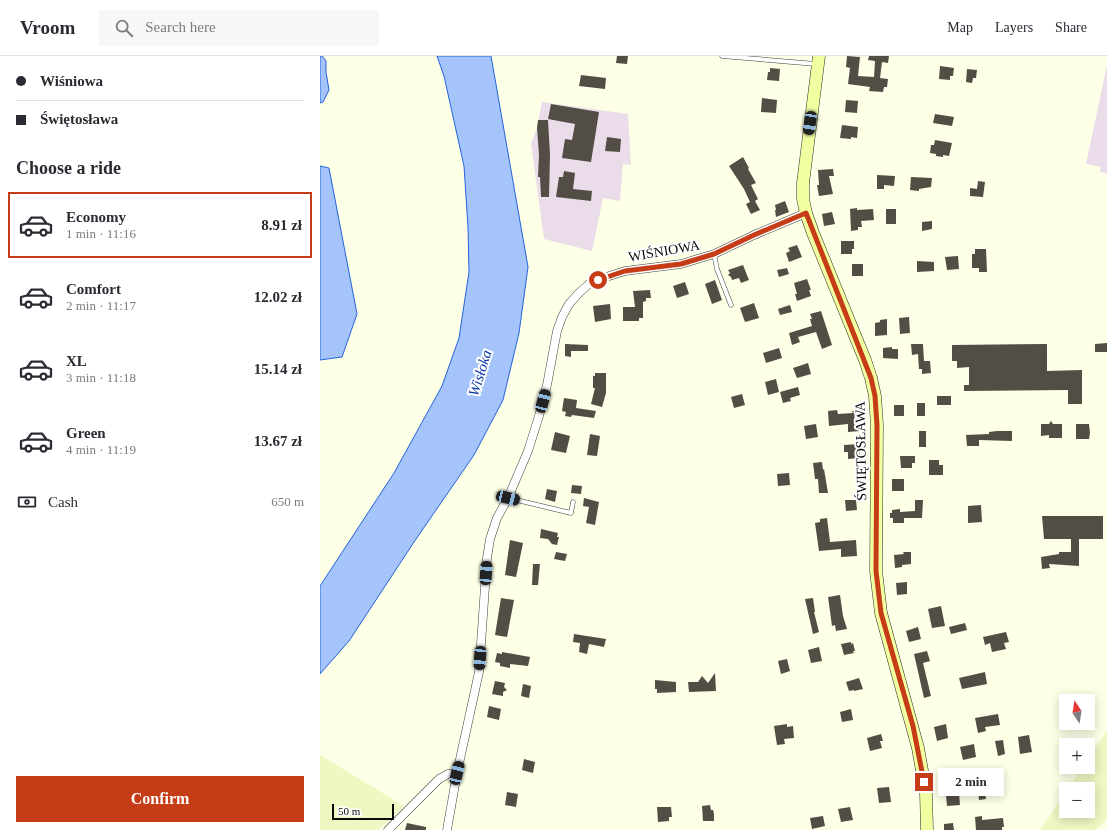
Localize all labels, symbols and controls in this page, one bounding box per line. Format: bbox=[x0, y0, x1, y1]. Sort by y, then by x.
search box bbox=[99, 10, 379, 46]
text: Vroom bbox=[20, 17, 75, 38]
icon: search bbox=[113, 17, 135, 39]
text: Search here bbox=[145, 19, 216, 35]
text: Map bbox=[947, 20, 973, 35]
text: Layers bbox=[995, 20, 1033, 35]
text: Share bbox=[1055, 20, 1087, 35]
text: Wiśniowa bbox=[40, 73, 103, 89]
car bbox=[802, 110, 818, 136]
text: Świętosława bbox=[40, 111, 118, 127]
text: Choose a ride bbox=[16, 158, 121, 178]
icon: car bbox=[18, 207, 54, 243]
text: Economy bbox=[66, 209, 126, 225]
text: 8.91 zł bbox=[261, 217, 302, 233]
text: 1 min · 11:16 bbox=[66, 226, 136, 241]
street label: WIŚNIOWA bbox=[627, 236, 702, 265]
route start bbox=[589, 271, 607, 289]
icon: car bbox=[18, 279, 54, 315]
text: Comfort bbox=[66, 281, 121, 297]
text: 12.02 zł bbox=[254, 289, 302, 305]
text: 2 min · 11:17 bbox=[66, 298, 136, 313]
water label: Wisłoka bbox=[465, 348, 495, 398]
icon: car bbox=[18, 351, 54, 387]
text: XL bbox=[66, 353, 87, 369]
text: 15.14 zł bbox=[254, 361, 302, 377]
text: 3 min · 11:18 bbox=[66, 370, 136, 385]
car bbox=[534, 388, 552, 414]
street label: ŚWIĘTOSŁAWA bbox=[852, 400, 869, 501]
icon: car bbox=[18, 423, 54, 459]
text: Green bbox=[66, 425, 106, 441]
text: 13.67 zł bbox=[254, 433, 302, 449]
text: 4 min · 11:19 bbox=[66, 442, 136, 457]
car bbox=[495, 489, 521, 507]
icon: cash bbox=[16, 491, 38, 513]
text: Cash bbox=[48, 494, 78, 510]
text: 650 m bbox=[271, 494, 304, 509]
car bbox=[479, 561, 493, 585]
car bbox=[473, 646, 487, 670]
north arrow bbox=[1059, 694, 1095, 730]
map controls bbox=[1059, 694, 1095, 818]
button: + bbox=[1059, 738, 1095, 774]
car bbox=[448, 760, 466, 786]
callout: 2 min bbox=[938, 768, 1004, 796]
route end bbox=[915, 773, 933, 791]
text: 2 min bbox=[955, 774, 987, 789]
button: Confirm bbox=[16, 776, 304, 822]
button: − bbox=[1059, 782, 1095, 818]
scale bar bbox=[332, 802, 394, 821]
text: 50 m bbox=[338, 805, 360, 817]

